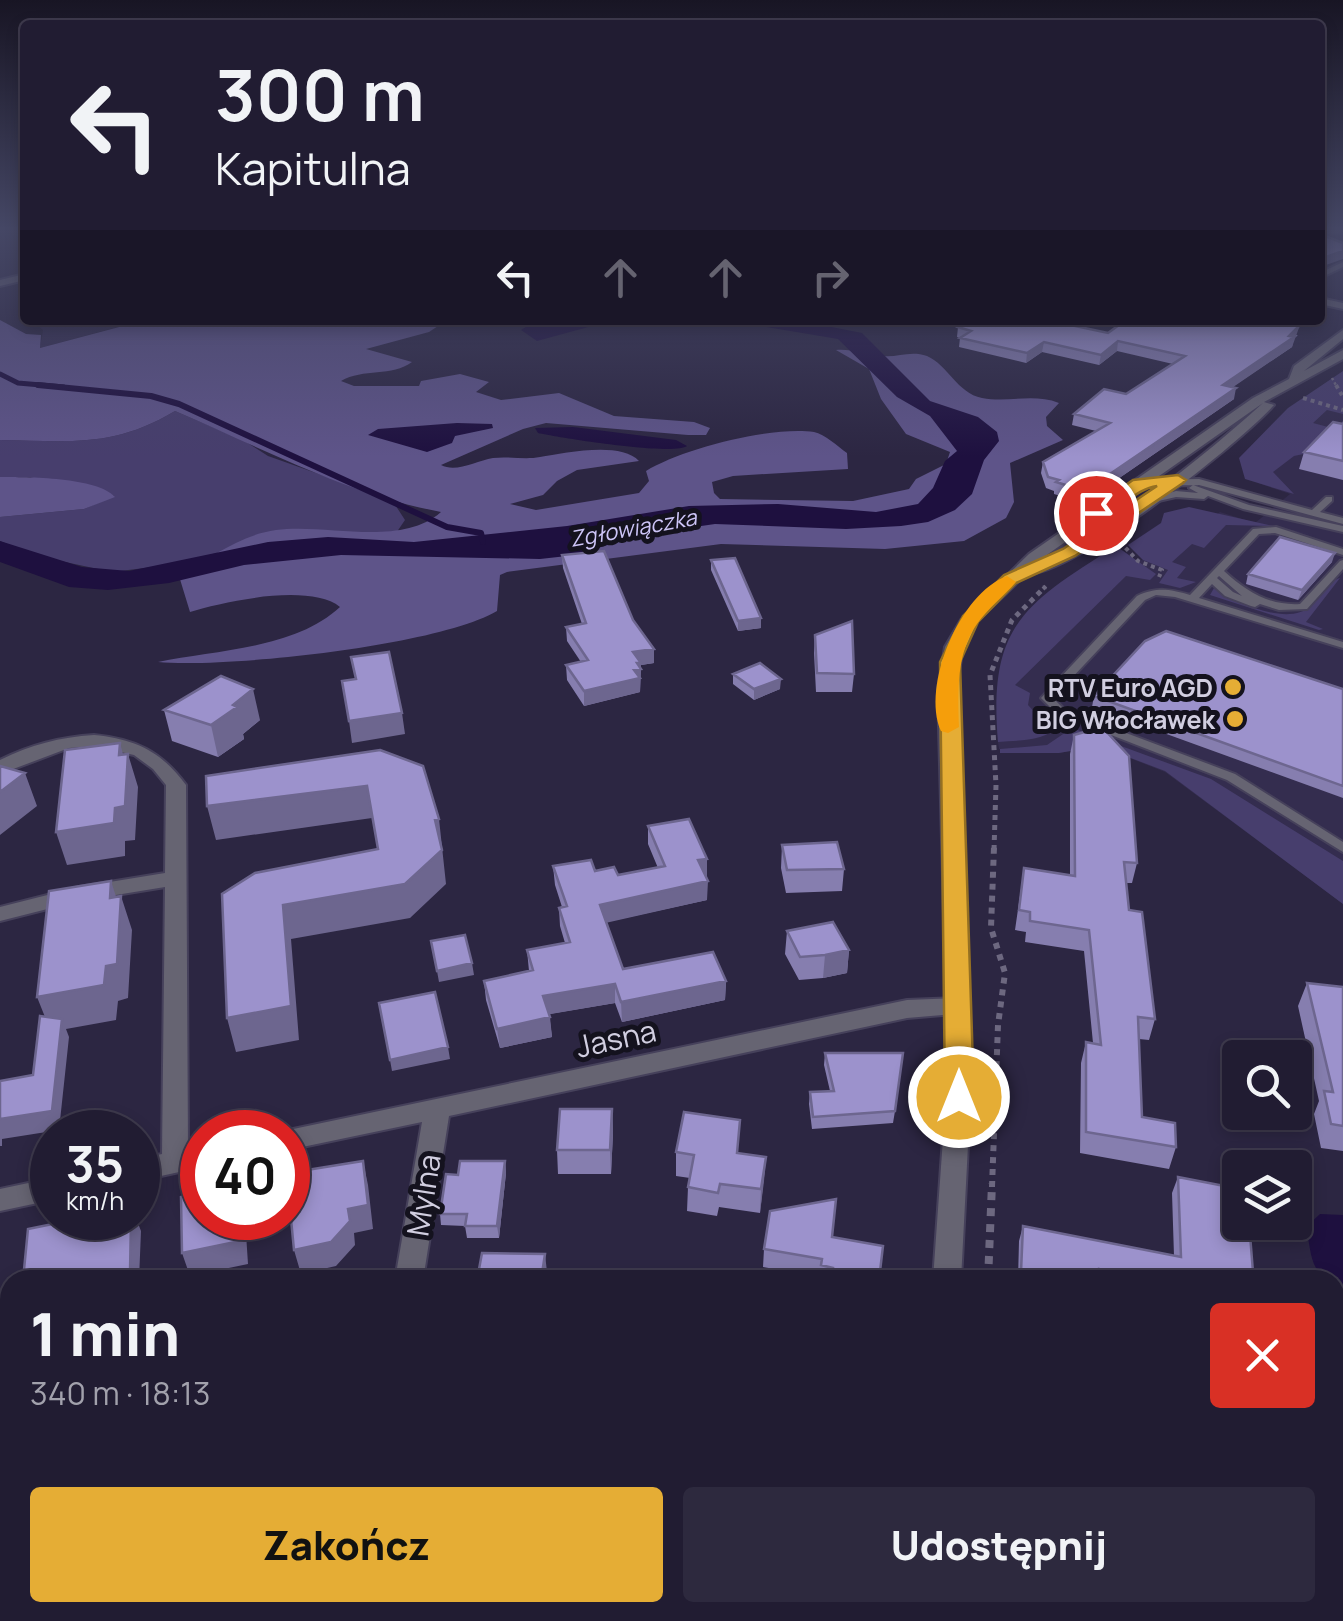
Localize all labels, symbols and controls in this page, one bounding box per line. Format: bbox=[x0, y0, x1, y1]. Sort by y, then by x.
text: 300 m bbox=[215, 46, 425, 142]
icon: left bbox=[50, 60, 180, 190]
text: Kapitulna bbox=[215, 137, 411, 199]
icon: left bbox=[488, 250, 543, 305]
icon: ahead bbox=[593, 250, 648, 305]
icon: ahead bbox=[698, 250, 753, 305]
icon: right bbox=[803, 250, 858, 305]
pin bbox=[1054, 471, 1139, 556]
icon: arrive bbox=[1069, 486, 1124, 541]
water label: Zgłowiączka bbox=[567, 502, 700, 554]
place label: RTV Euro AGD bbox=[1048, 670, 1213, 705]
marker: RTV Euro AGD bbox=[1222, 676, 1244, 698]
place label: BIG Włocławek bbox=[1036, 702, 1216, 737]
marker: BIG Włocławek bbox=[1224, 708, 1246, 730]
street label: Jasna bbox=[572, 1010, 660, 1066]
map controls bbox=[1222, 1040, 1312, 1240]
button: search bbox=[1222, 1040, 1312, 1130]
position arrow bbox=[907, 1045, 1011, 1149]
speed limit sign: 40 bbox=[180, 1110, 310, 1240]
text: 35 bbox=[66, 1129, 124, 1197]
button: layers bbox=[1222, 1150, 1312, 1240]
street label: Mylna bbox=[396, 1151, 450, 1239]
text: km/h bbox=[66, 1183, 124, 1218]
text: 1 min bbox=[30, 1292, 180, 1374]
button: close bbox=[1210, 1303, 1315, 1408]
text: 340 m · 18:13 bbox=[30, 1371, 210, 1415]
button: Zakończ bbox=[30, 1487, 663, 1602]
button: Udostępnij bbox=[683, 1487, 1315, 1602]

